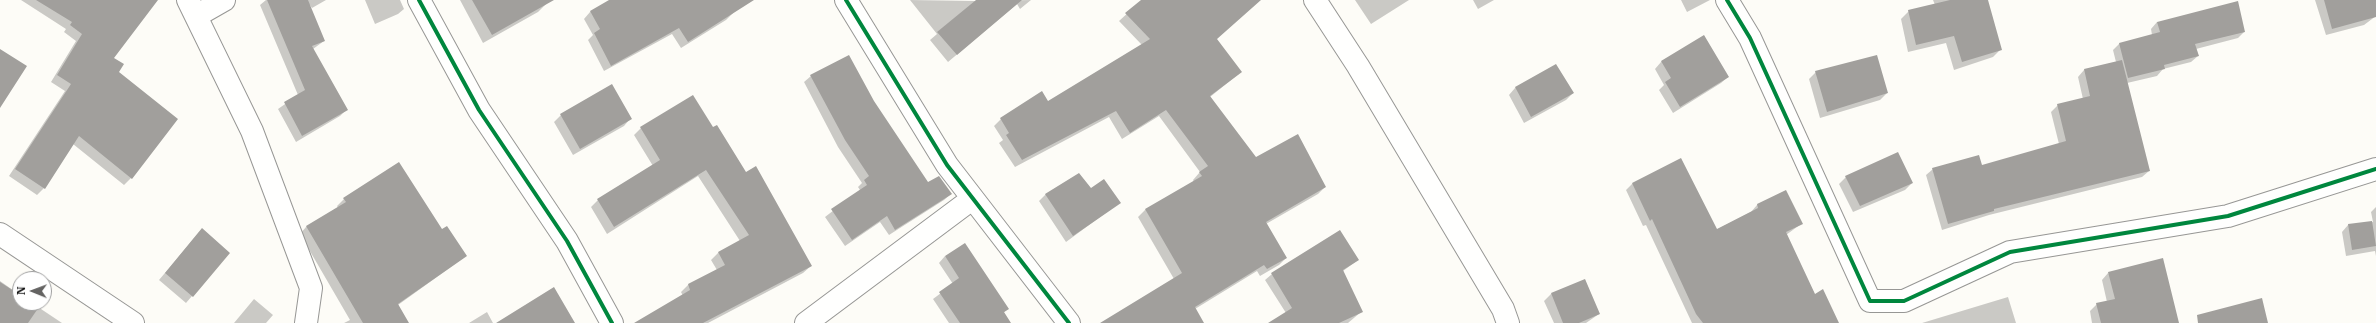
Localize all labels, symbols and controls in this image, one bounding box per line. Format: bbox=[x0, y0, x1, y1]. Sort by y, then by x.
north arrow bbox=[12, 271, 52, 311]
text: N bbox=[14, 286, 28, 295]

